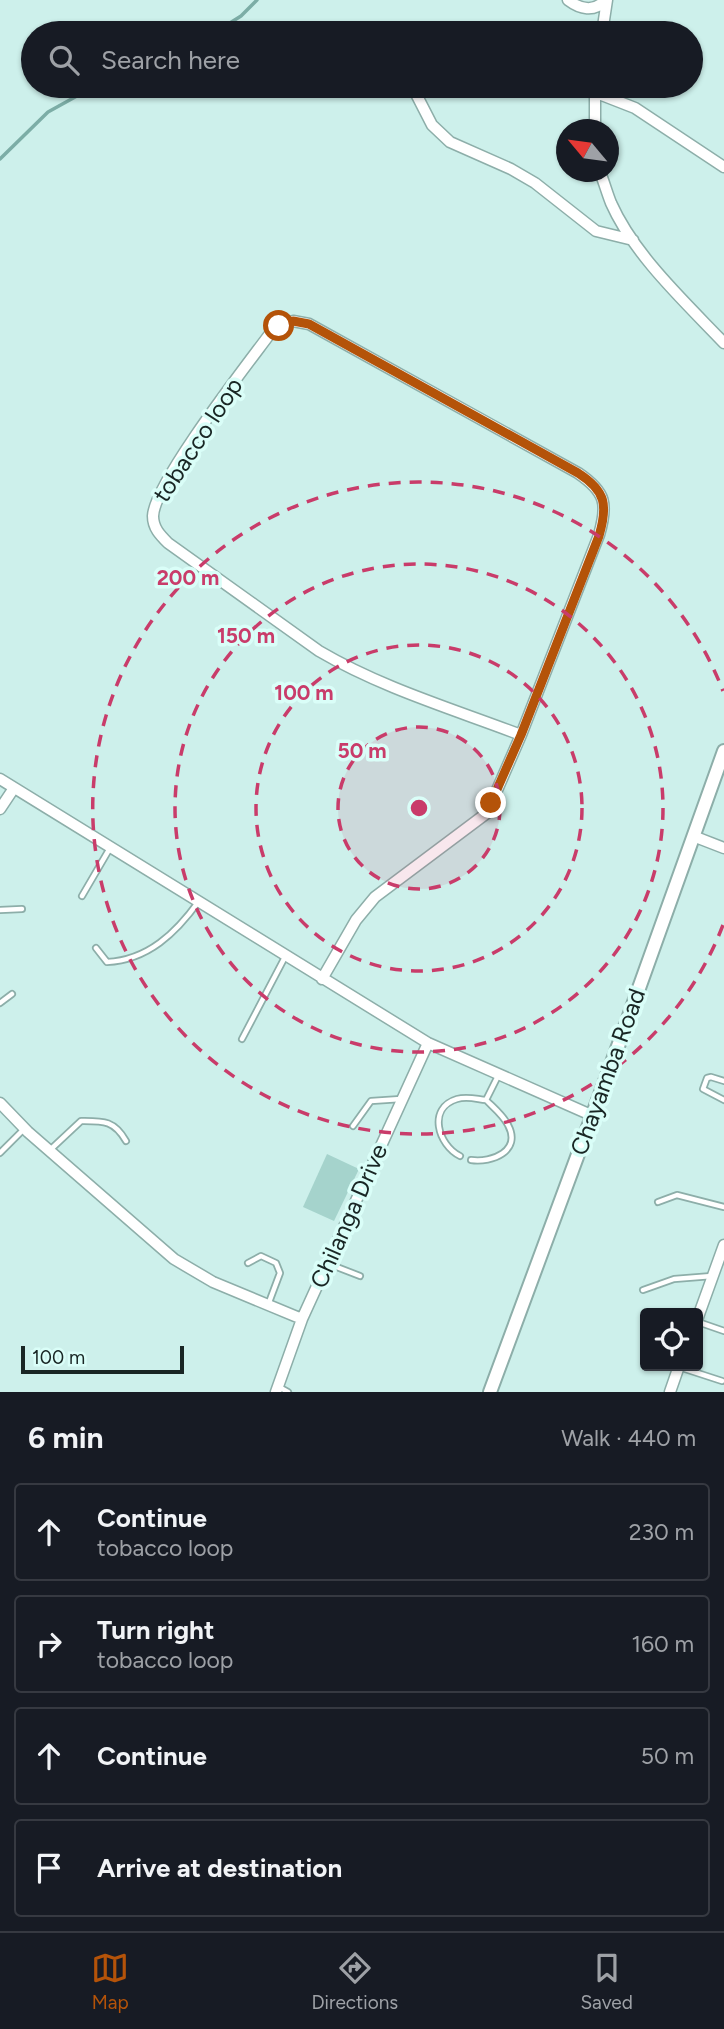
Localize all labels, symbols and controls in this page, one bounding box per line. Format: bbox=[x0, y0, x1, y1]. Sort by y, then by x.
search box bbox=[21, 21, 703, 98]
icon: search bbox=[45, 41, 83, 79]
text: Search here bbox=[101, 44, 240, 76]
north arrow bbox=[556, 119, 619, 182]
route start bbox=[263, 310, 294, 341]
street label: tobacco loop bbox=[147, 372, 249, 507]
text: 200 m bbox=[157, 565, 219, 590]
text: 150 m bbox=[217, 623, 275, 648]
text: 100 m bbox=[274, 680, 334, 705]
text: 50 m bbox=[337, 738, 387, 763]
route end bbox=[475, 787, 506, 818]
centre of rings bbox=[407, 796, 431, 820]
street label: Chayamba Road bbox=[564, 985, 651, 1159]
street label: Chilanga Drive bbox=[304, 1139, 393, 1292]
map controls bbox=[640, 1308, 703, 1371]
button: locate bbox=[640, 1308, 703, 1371]
scale bar bbox=[21, 1343, 184, 1375]
text: 100 m bbox=[32, 1346, 85, 1369]
text: 6 min bbox=[28, 1419, 104, 1456]
text: Walk · 440 m bbox=[561, 1424, 696, 1452]
text: Continue bbox=[97, 1502, 207, 1534]
icon: ahead bbox=[30, 1513, 68, 1551]
text: 230 m bbox=[629, 1518, 694, 1546]
text: tobacco loop bbox=[97, 1534, 233, 1562]
text: Turn right bbox=[97, 1614, 214, 1646]
icon: right bbox=[30, 1625, 68, 1663]
text: 160 m bbox=[631, 1630, 694, 1658]
text: tobacco loop bbox=[97, 1646, 233, 1674]
icon: ahead bbox=[30, 1737, 68, 1775]
text: Continue bbox=[97, 1740, 207, 1772]
text: 50 m bbox=[641, 1742, 694, 1770]
icon: arrive bbox=[30, 1849, 68, 1887]
text: Arrive at destination bbox=[97, 1852, 342, 1884]
tab: Map bbox=[91, 1949, 129, 2014]
tab: Directions bbox=[311, 1949, 398, 2014]
tab: Saved bbox=[580, 1949, 633, 2014]

